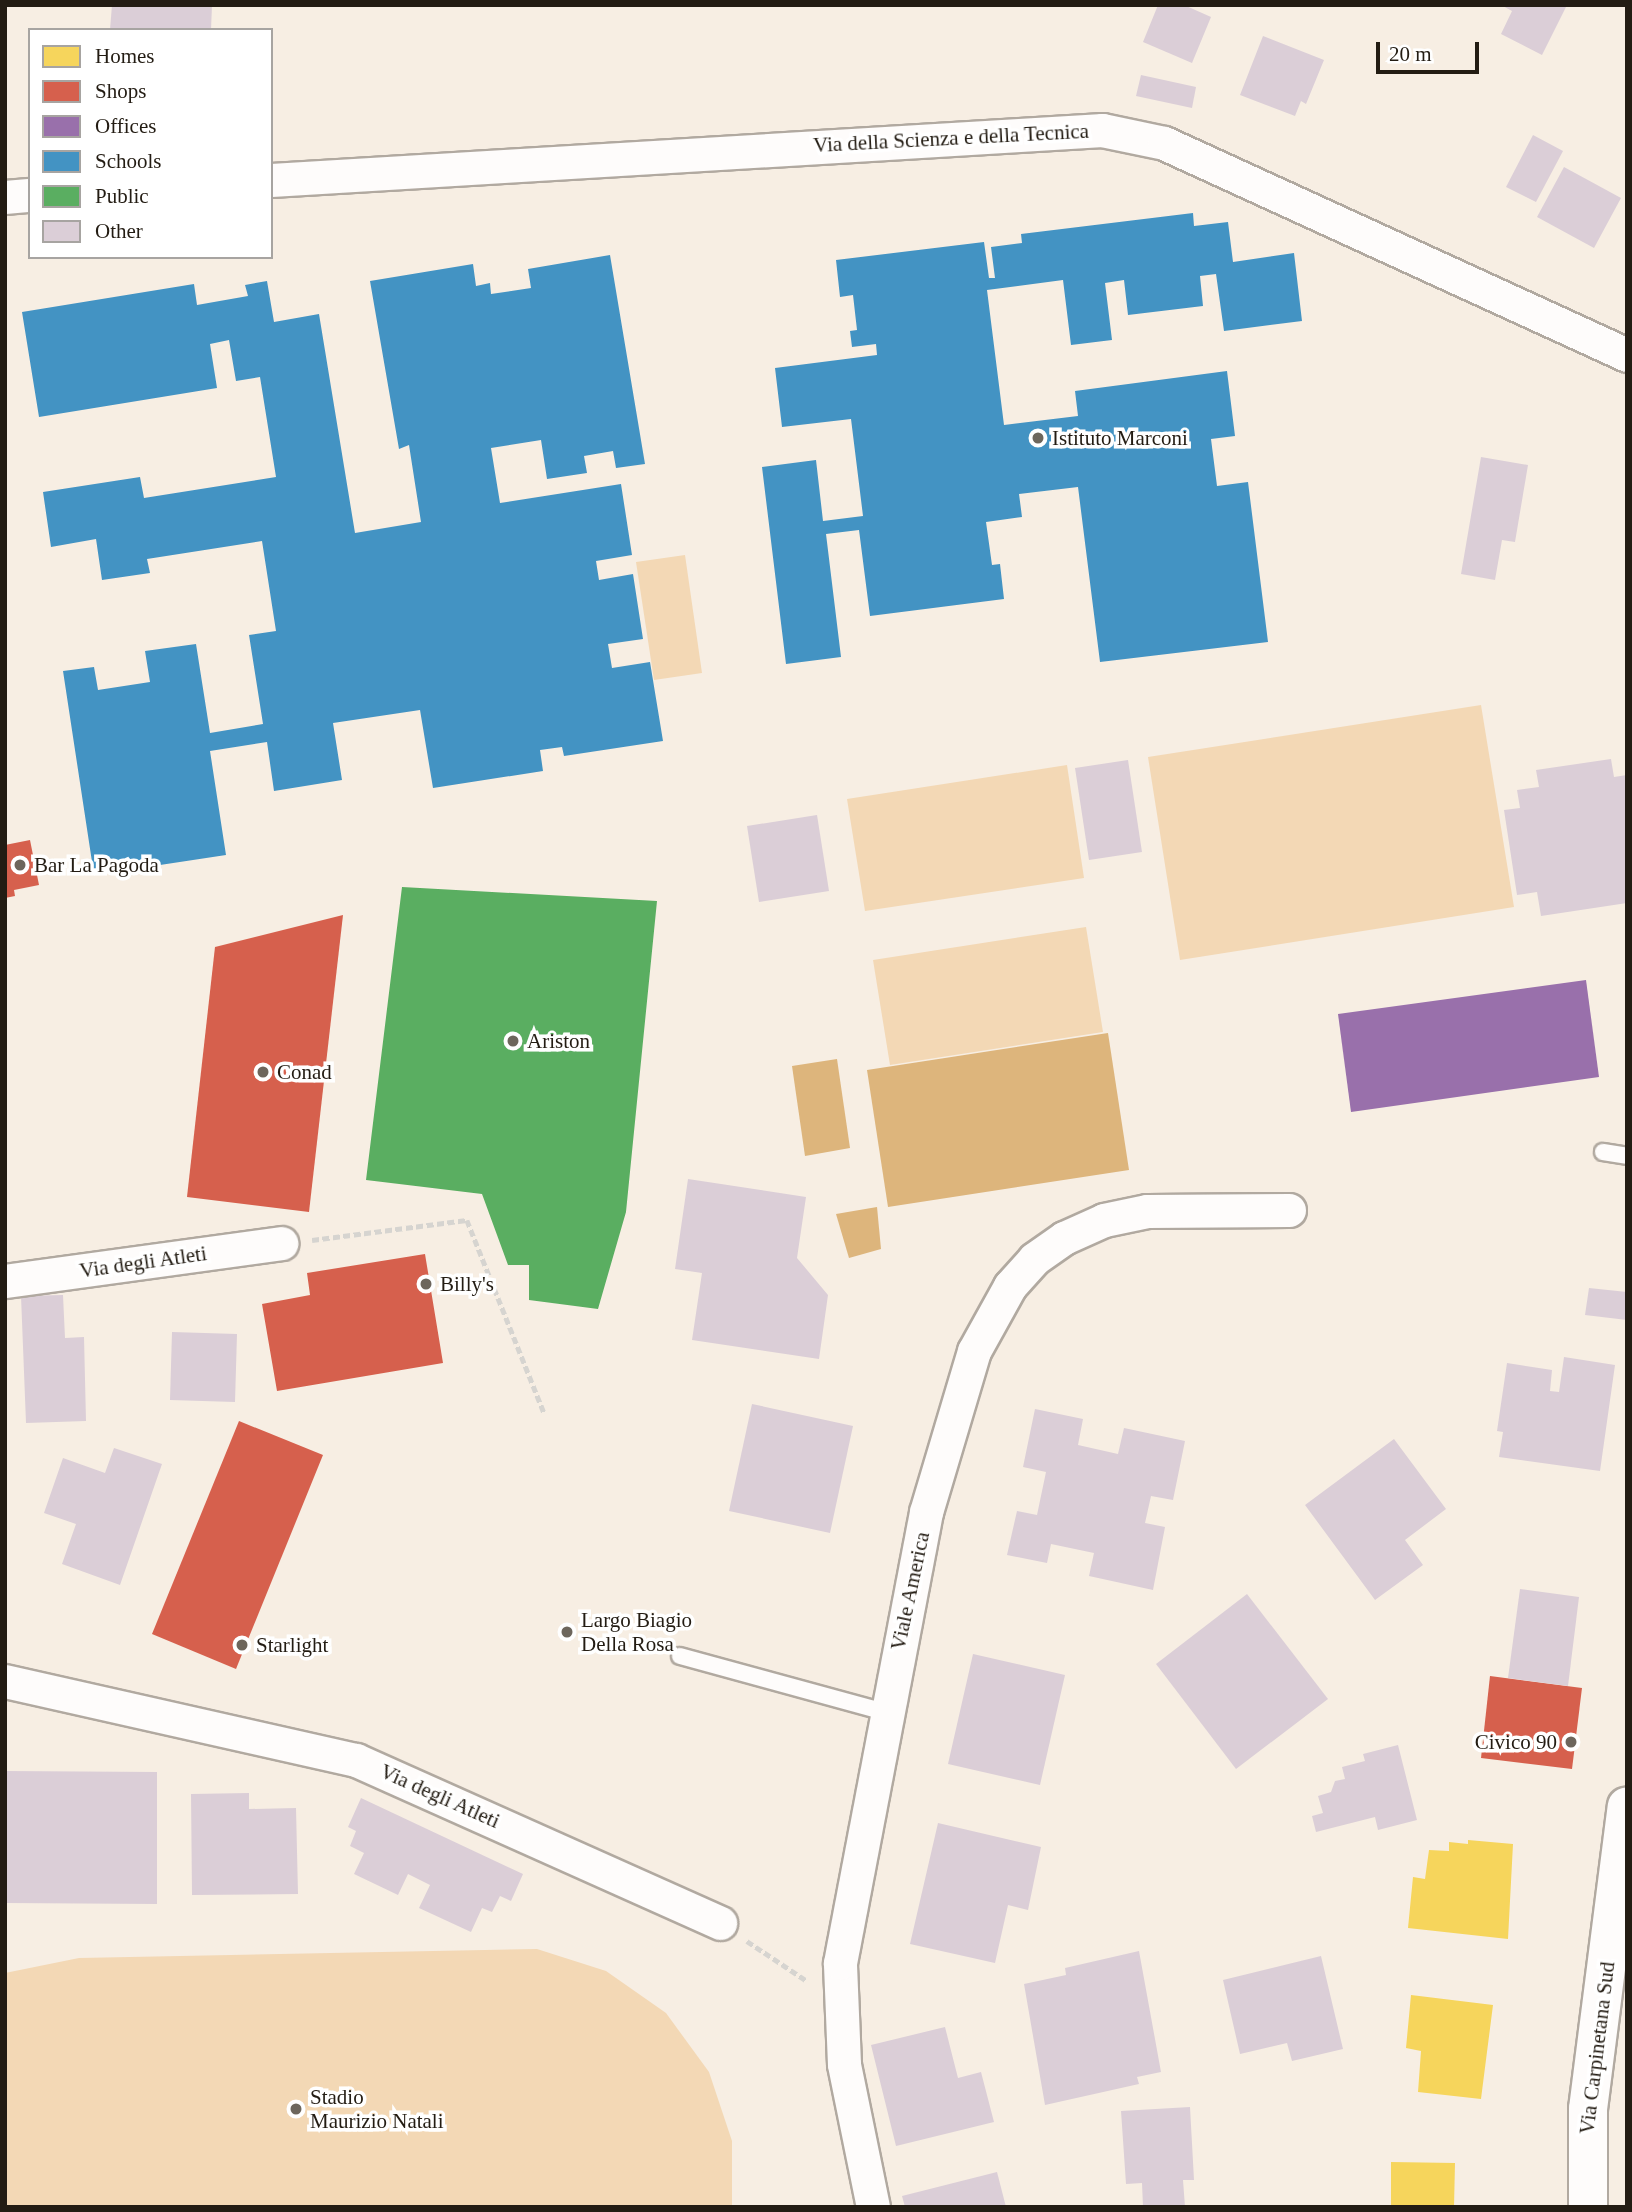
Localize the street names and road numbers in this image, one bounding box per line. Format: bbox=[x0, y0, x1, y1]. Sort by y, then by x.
street label: Via della Scienza e della Tecnica bbox=[812, 118, 1090, 158]
street label: Via degli Atleti bbox=[77, 1241, 209, 1283]
street label: Viale America bbox=[885, 1529, 935, 1653]
street label: Via degli Atleti bbox=[376, 1758, 504, 1834]
street label: Via Carpinetana Sud bbox=[1574, 1960, 1620, 2136]

